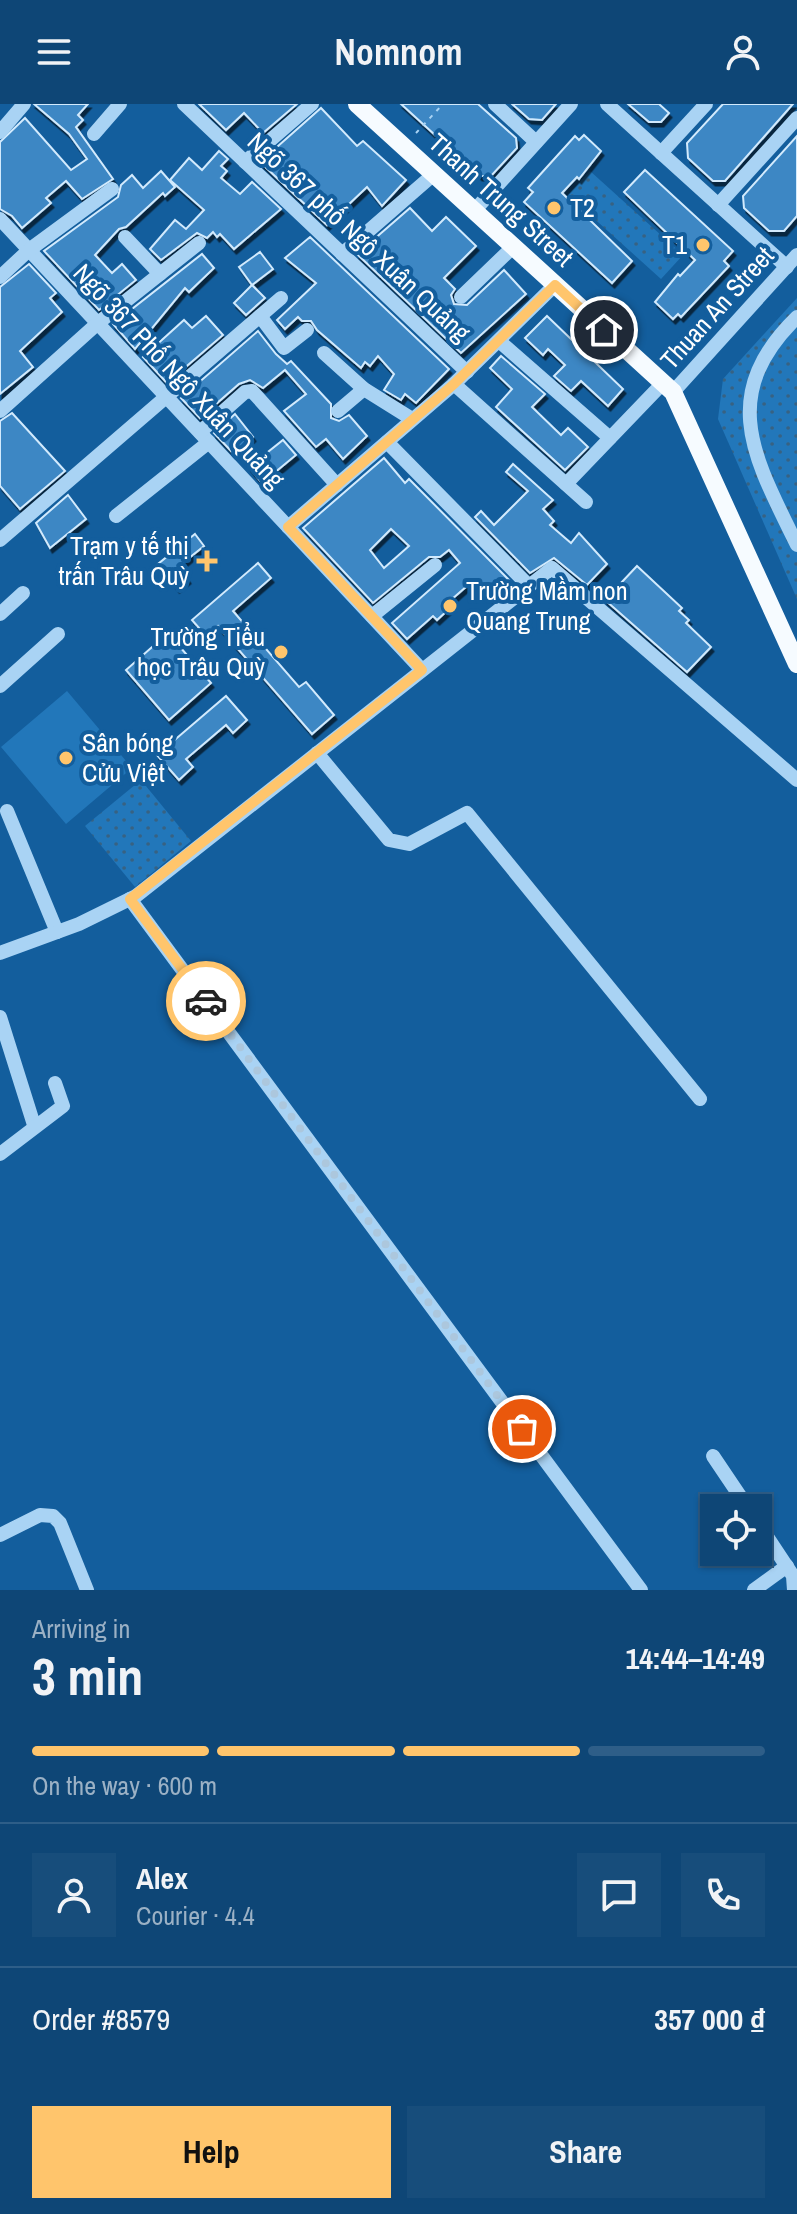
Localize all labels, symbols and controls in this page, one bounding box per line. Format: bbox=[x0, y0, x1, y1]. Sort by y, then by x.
text: Nomnom bbox=[335, 28, 462, 76]
icon: menu bbox=[32, 30, 76, 74]
icon: person bbox=[721, 30, 765, 74]
street label: Ngõ 367 phố Ngô Xuân Quảng bbox=[240, 124, 478, 349]
street label: Thanh Trung Street bbox=[421, 125, 581, 274]
place label: T2 bbox=[570, 190, 595, 225]
marker: T2 bbox=[545, 199, 563, 217]
place label: T1 bbox=[662, 227, 687, 262]
marker: T1 bbox=[694, 236, 712, 254]
street label: Thuan An Street bbox=[652, 239, 781, 377]
street label: Ngõ 367 Phố Ngô Xuân Quảng bbox=[66, 256, 293, 496]
pin bbox=[570, 296, 638, 364]
icon: home bbox=[582, 308, 626, 352]
place label: Trạm y tế thị trấn Trâu Quỳ bbox=[59, 528, 189, 593]
marker: Trạm y tế thị trấn Trâu Quỳ bbox=[196, 550, 218, 572]
place label: Trường Mầm non Quang Trung bbox=[466, 573, 628, 638]
marker: Trường Mầm non Quang Trung bbox=[441, 597, 459, 615]
place label: Trường Tiểu học Trâu Quỳ bbox=[137, 619, 265, 684]
marker: Trường Tiểu học Trâu Quỳ bbox=[272, 643, 290, 661]
place label: Sân bóng Cửu Việt bbox=[82, 725, 173, 790]
marker: Sân bóng Cửu Việt bbox=[57, 749, 75, 767]
courier bbox=[166, 961, 246, 1041]
icon: car bbox=[184, 979, 228, 1023]
pin bbox=[488, 1395, 556, 1463]
icon: bag bbox=[500, 1407, 544, 1451]
map controls bbox=[700, 1494, 772, 1566]
button: locate bbox=[700, 1494, 772, 1566]
text: Arriving in bbox=[32, 1611, 130, 1646]
text: 14:44–14:49 bbox=[626, 1638, 765, 1678]
text: 3 min bbox=[32, 1641, 143, 1711]
text: On the way · 600 m bbox=[32, 1768, 217, 1803]
button: person bbox=[32, 1853, 116, 1937]
button: chat bbox=[577, 1853, 661, 1937]
button: phone bbox=[681, 1853, 765, 1937]
text: Alex bbox=[136, 1858, 188, 1898]
text: Courier · 4.4 bbox=[136, 1898, 255, 1933]
text: Order #8579 bbox=[32, 1999, 170, 2039]
text: 357 000 ₫ bbox=[654, 1999, 765, 2039]
button: Help bbox=[32, 2106, 391, 2198]
button: Share bbox=[407, 2106, 765, 2198]

